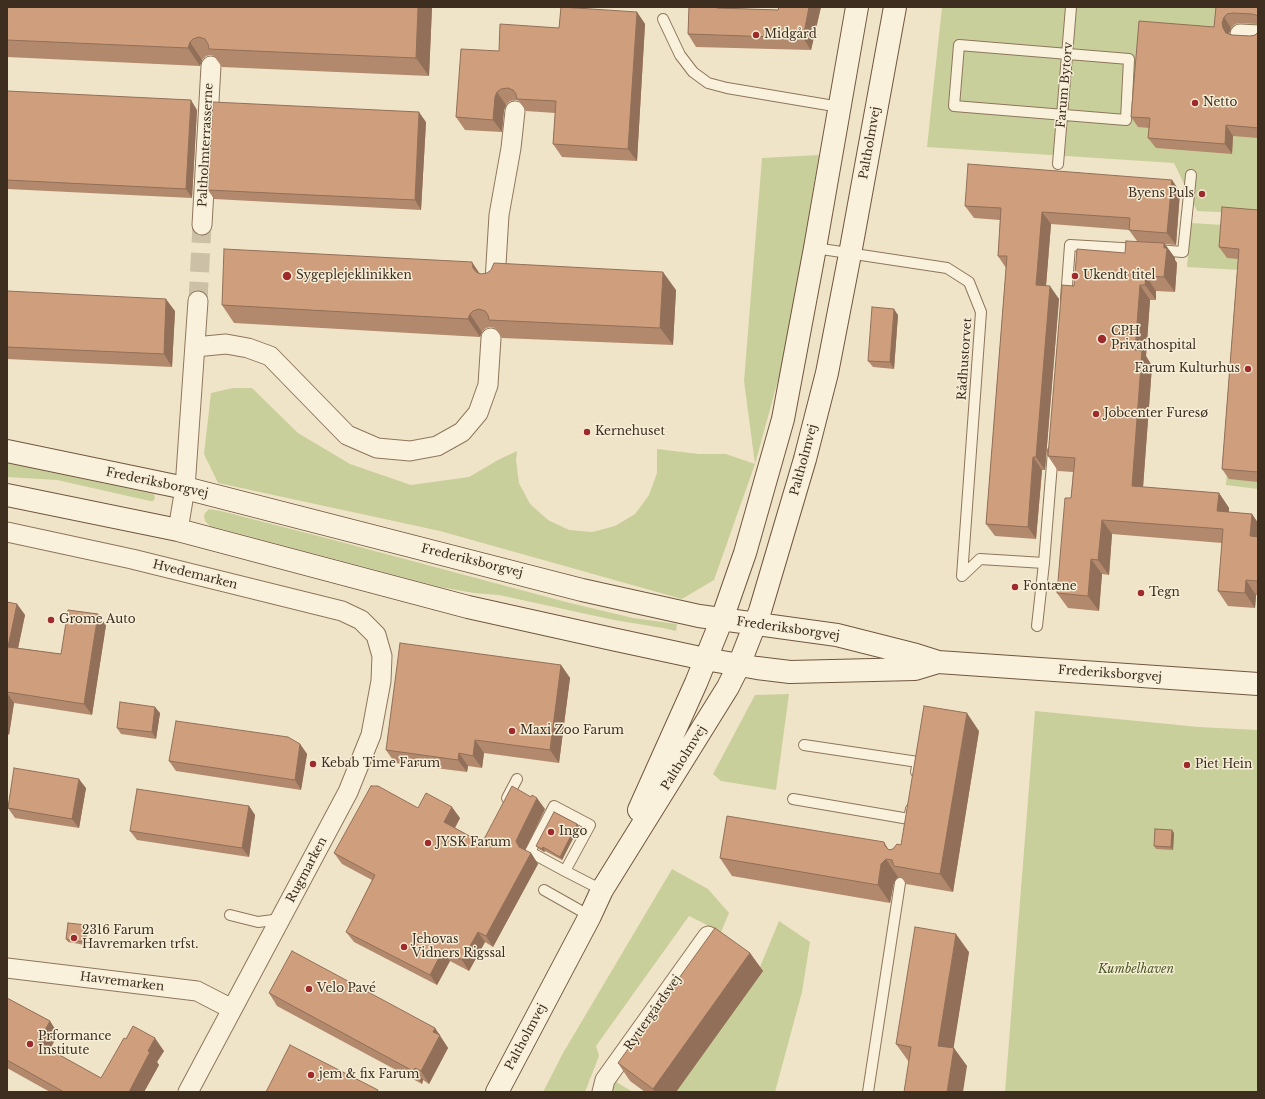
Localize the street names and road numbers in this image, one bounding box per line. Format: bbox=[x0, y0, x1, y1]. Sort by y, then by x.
street label: Farum Bytorv bbox=[1054, 41, 1076, 129]
street label: Paltholmterrasserne bbox=[196, 83, 216, 207]
street label: Paltholmvej bbox=[857, 106, 883, 180]
street label: Rådhustorvet bbox=[955, 317, 975, 401]
street label: Paltholmvej bbox=[788, 423, 820, 497]
street label: Frederiksborgvej bbox=[105, 465, 209, 501]
street label: Frederiksborgvej bbox=[420, 541, 524, 581]
street label: Hvedemarken bbox=[151, 557, 239, 593]
street label: Frederiksborgvej bbox=[735, 615, 841, 643]
street label: Frederiksborgvej bbox=[1058, 663, 1162, 685]
street label: Paltholmvej bbox=[658, 723, 710, 793]
street label: Rugmarken bbox=[284, 835, 330, 905]
street label: Havremarken bbox=[79, 970, 165, 994]
street label: Ryttergårdsvej bbox=[622, 972, 684, 1054]
street label: Paltholmvej bbox=[502, 1001, 550, 1073]

